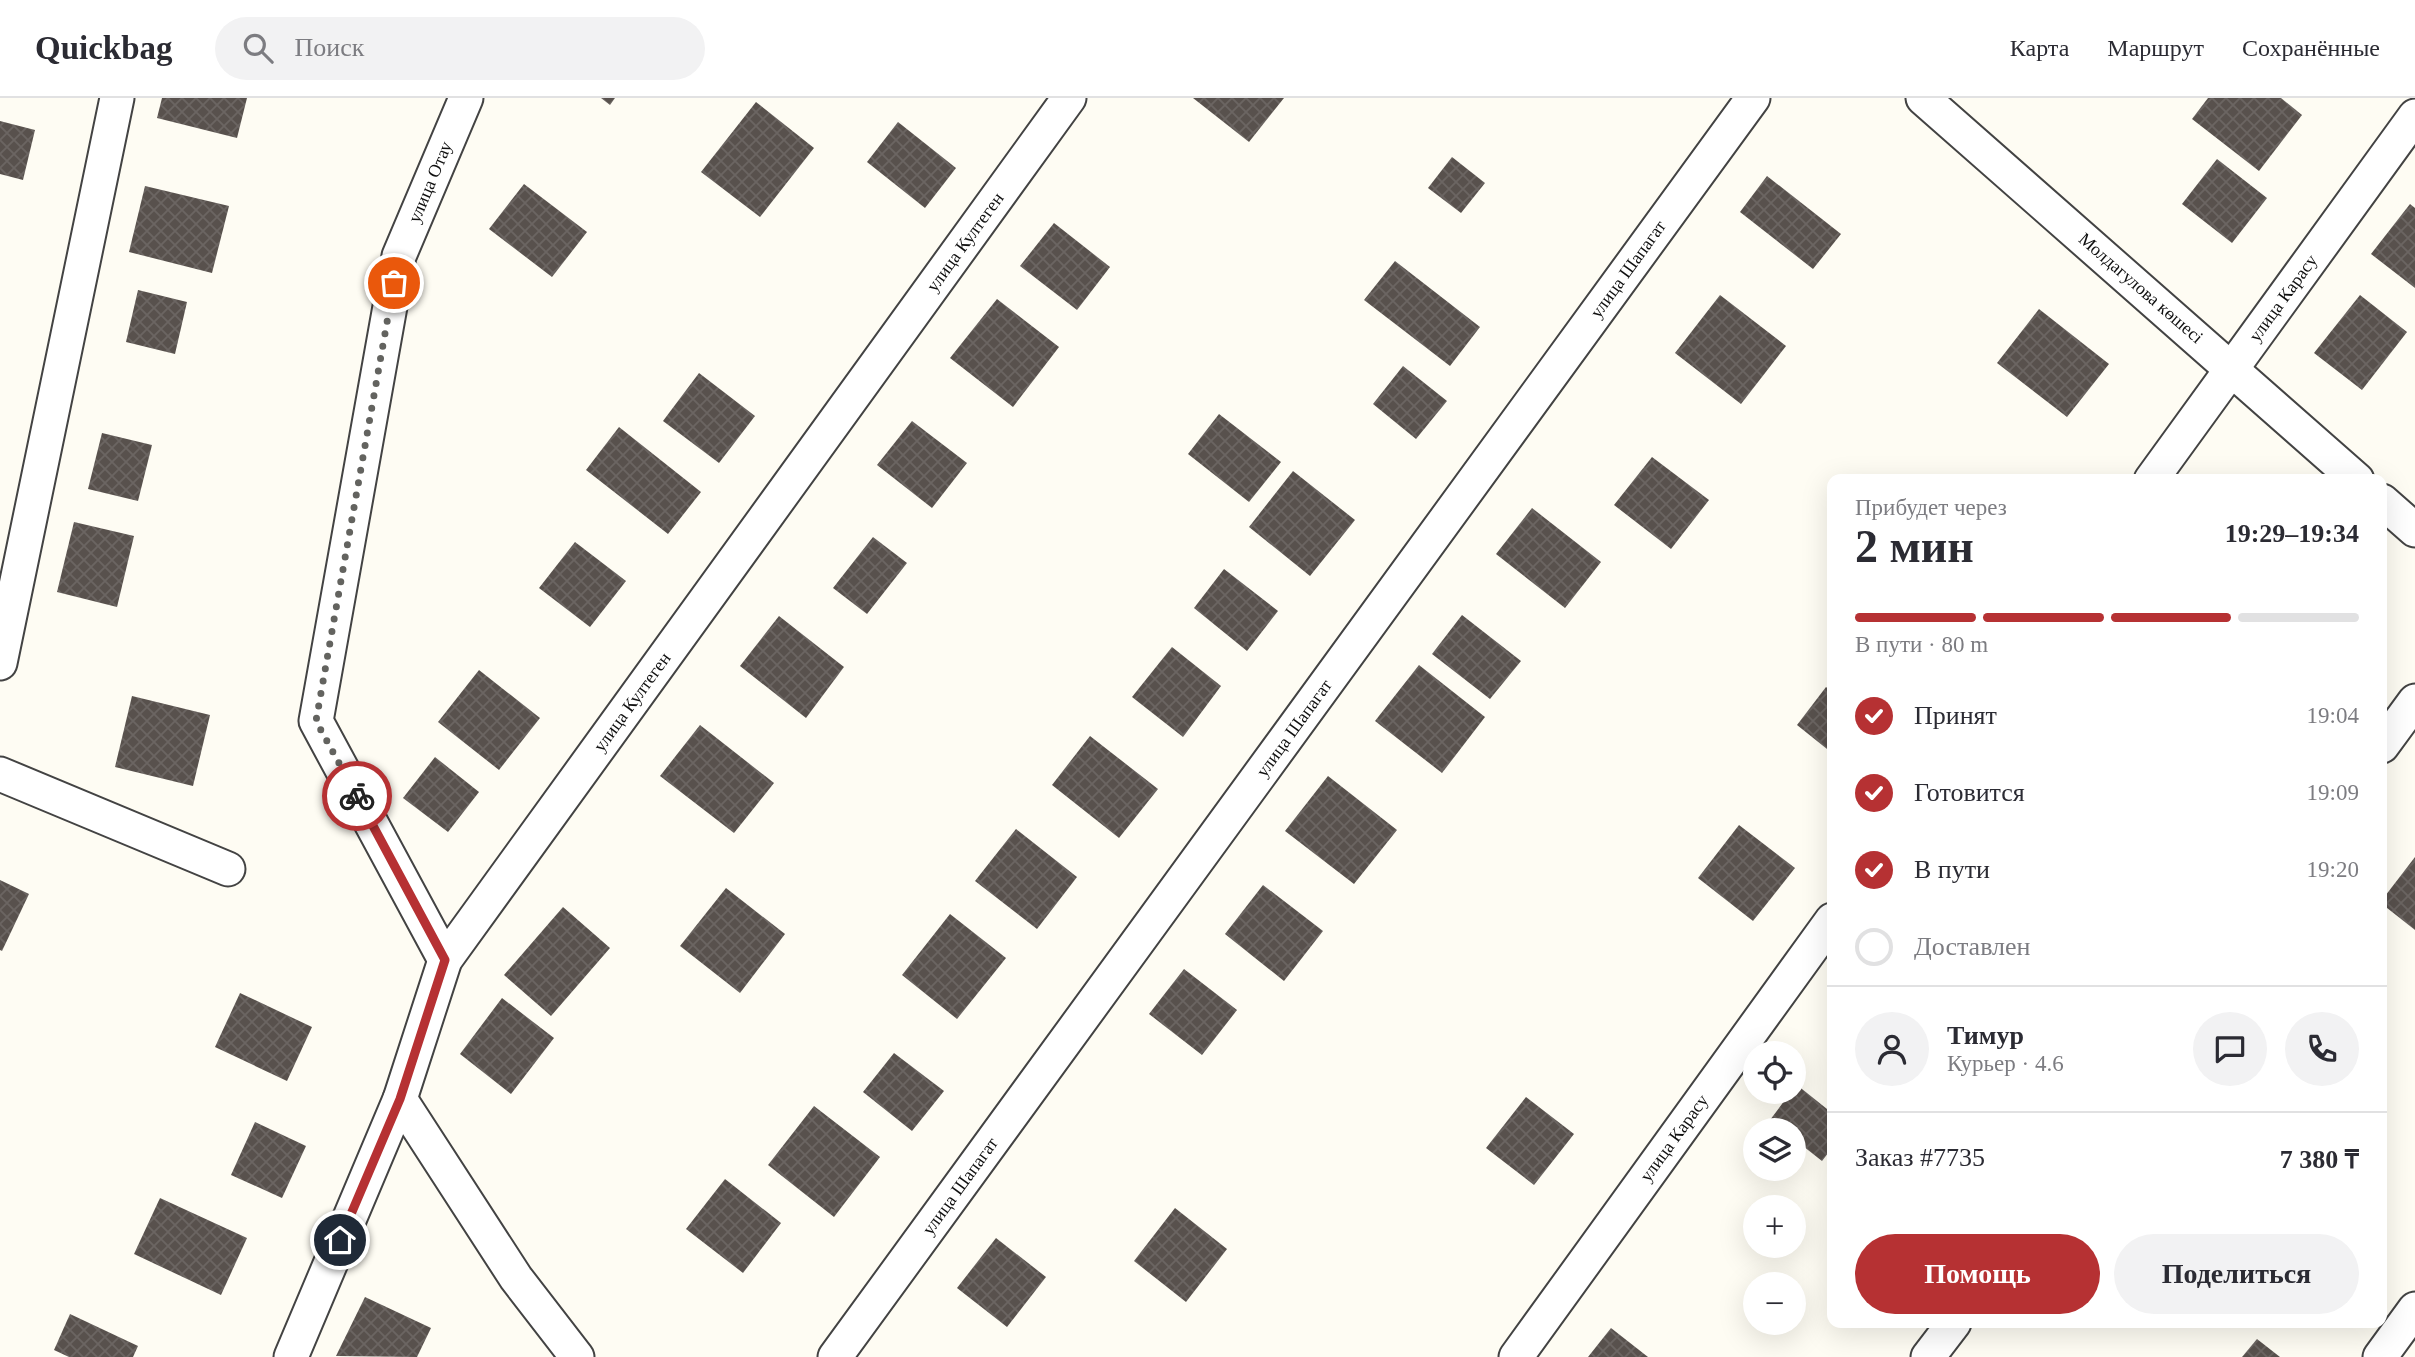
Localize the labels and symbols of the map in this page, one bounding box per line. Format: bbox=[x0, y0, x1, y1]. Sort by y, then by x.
street label: улица Отау bbox=[404, 138, 456, 226]
street label: улица Култеген bbox=[922, 188, 1008, 295]
street label: улица Шапагат bbox=[1586, 216, 1670, 322]
street label: Молдагулова көшесі bbox=[2075, 229, 2207, 347]
street label: улица Карасу bbox=[2245, 251, 2321, 345]
pin bbox=[364, 253, 424, 313]
street label: улица Култеген bbox=[589, 648, 675, 755]
street label: улица Шапагат bbox=[1252, 675, 1336, 781]
courier bbox=[322, 761, 392, 831]
street label: улица Карасу bbox=[1636, 1091, 1712, 1185]
street label: улица Шапагат bbox=[918, 1133, 1002, 1239]
pin bbox=[310, 1210, 370, 1270]

